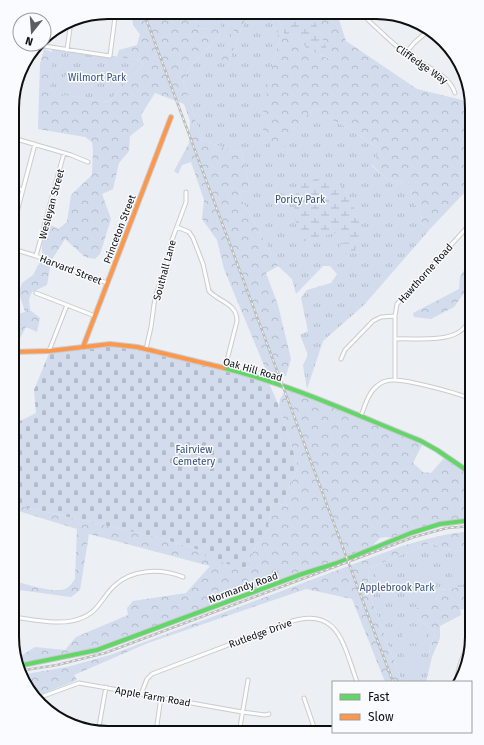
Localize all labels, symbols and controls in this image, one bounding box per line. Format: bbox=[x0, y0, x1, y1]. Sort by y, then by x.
north arrow bbox=[12, 12, 52, 52]
text: N bbox=[24, 34, 35, 48]
street label: Cliffedge Way bbox=[393, 43, 450, 87]
park label: Wilmort Park bbox=[68, 72, 127, 84]
street label: Wesleyan Street bbox=[37, 167, 67, 241]
street label: Princeton Street bbox=[101, 193, 139, 266]
park label: Poricy Park bbox=[275, 194, 326, 206]
street label: Southall Lane bbox=[151, 239, 179, 302]
street label: Hawthorne Road bbox=[396, 242, 455, 306]
street label: Harvard Street bbox=[38, 253, 104, 287]
street label: Oak Hill Road bbox=[222, 356, 284, 384]
park label: Fairview Cemetery bbox=[173, 444, 215, 468]
street label: Normandy Road bbox=[207, 570, 280, 606]
park label: Applebrook Park bbox=[360, 582, 435, 594]
street label: Rutledge Drive bbox=[227, 617, 294, 651]
legend bbox=[332, 681, 472, 733]
street label: Apple Farm Road bbox=[114, 684, 192, 710]
text: Fast bbox=[368, 690, 390, 704]
text: Slow bbox=[368, 710, 394, 724]

